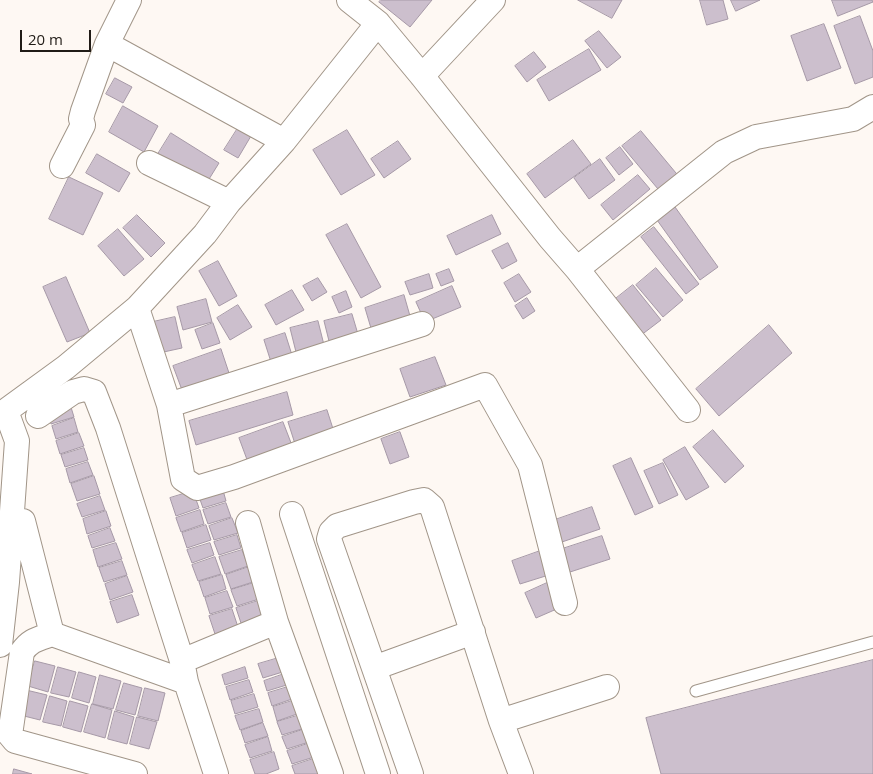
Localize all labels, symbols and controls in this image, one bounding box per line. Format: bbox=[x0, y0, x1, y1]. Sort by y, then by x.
scale bar bbox=[22, 20, 94, 52]
text: 20 m bbox=[28, 29, 63, 49]

